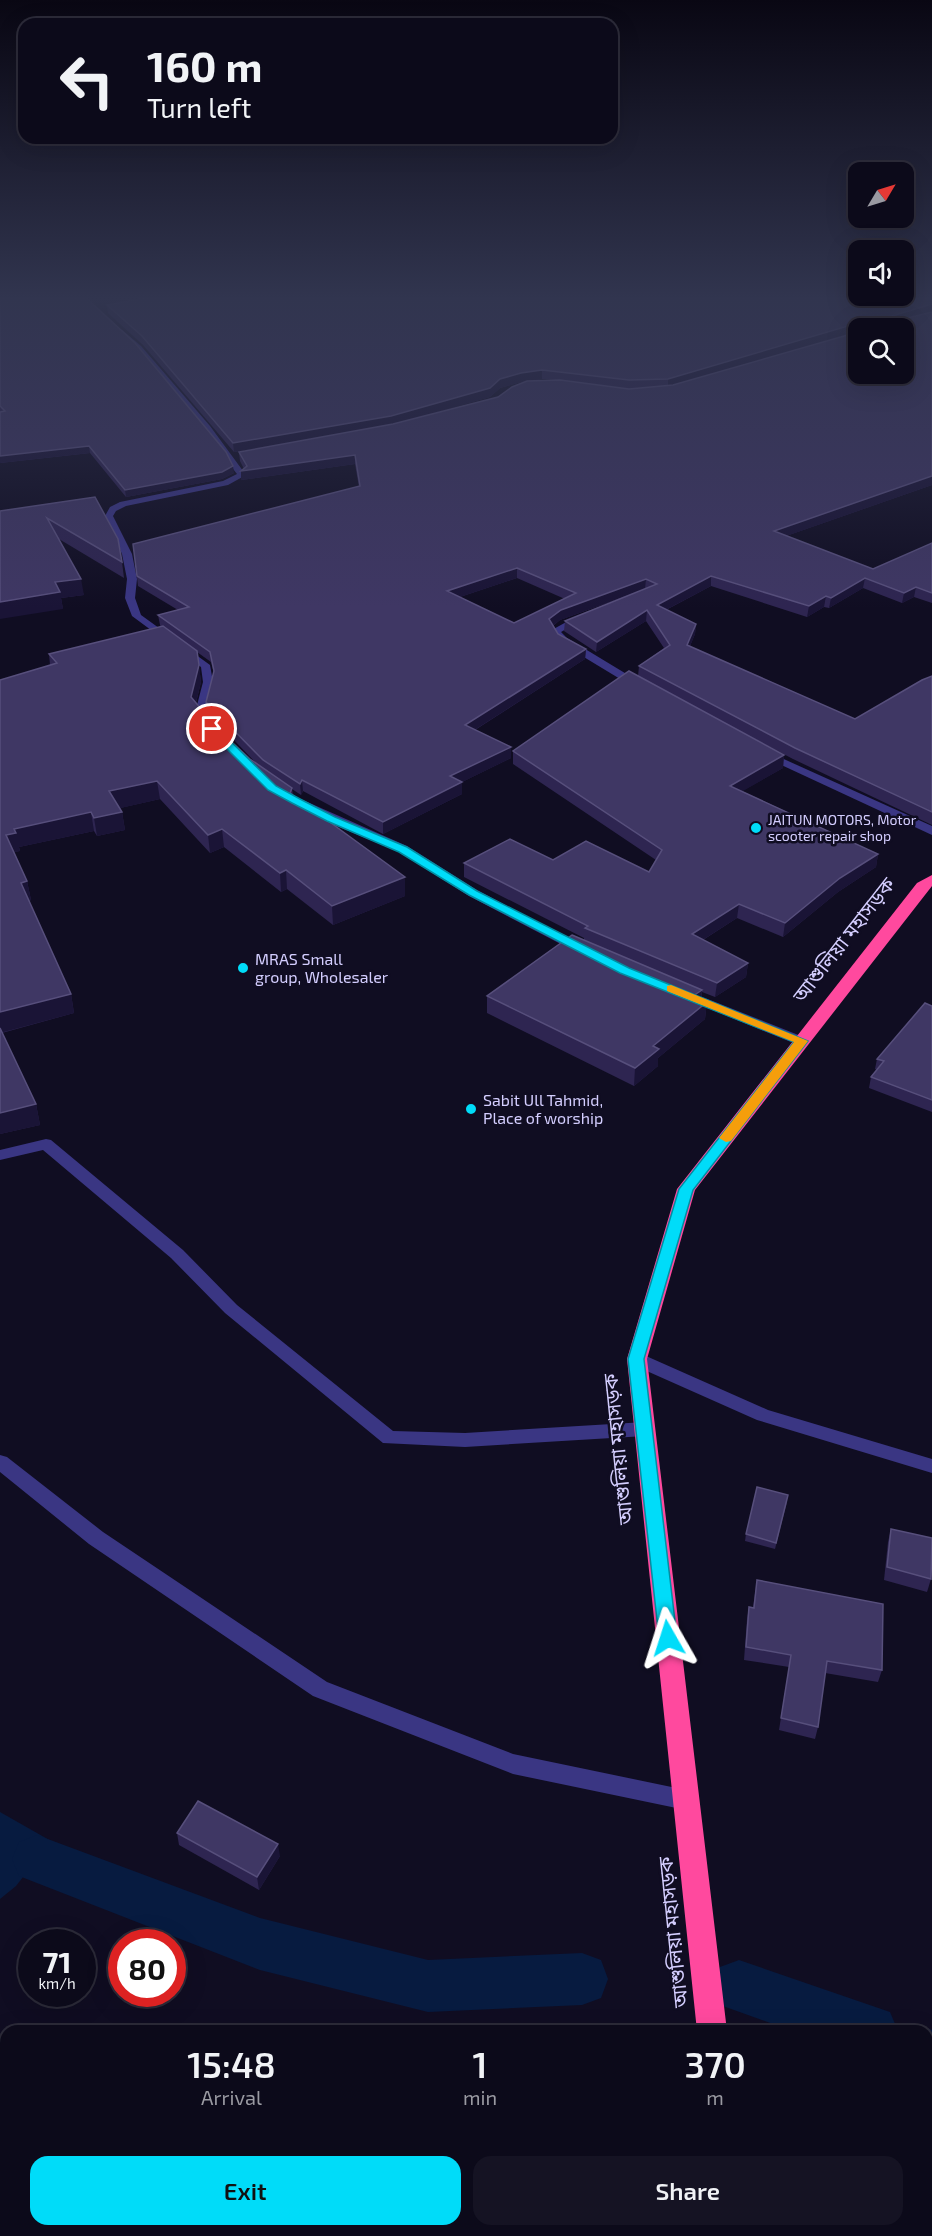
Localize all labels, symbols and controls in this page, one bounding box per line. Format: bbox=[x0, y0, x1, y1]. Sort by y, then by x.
text: 160 m bbox=[147, 40, 263, 90]
icon: left bbox=[48, 42, 126, 120]
text: Turn left bbox=[147, 91, 251, 123]
north arrow bbox=[848, 162, 914, 228]
map controls bbox=[848, 162, 914, 384]
button: sound bbox=[848, 240, 914, 306]
button: search bbox=[848, 318, 914, 384]
pin bbox=[186, 703, 237, 754]
icon: arrive bbox=[195, 712, 228, 745]
place label: JAITUN MOTORS, Motor scooter repair shop bbox=[768, 811, 917, 844]
marker: JAITUN MOTORS, Motor scooter repair shop bbox=[749, 821, 763, 835]
street label: আশুলিয়া মহাসড়ক bbox=[786, 872, 900, 1007]
place label: MRAS Small group, Wholesaler bbox=[255, 949, 389, 986]
marker: MRAS Small group, Wholesaler bbox=[236, 961, 250, 975]
place label: Sabit Ull Tahmid, Place of worship bbox=[483, 1090, 603, 1127]
marker: Sabit Ull Tahmid, Place of worship bbox=[464, 1102, 478, 1116]
street label: আশুলিয়া মহাসড়ক bbox=[597, 1372, 637, 1527]
position arrow bbox=[636, 1606, 700, 1670]
street label: আশুলিয়া মহাসড়ক bbox=[652, 1855, 692, 2010]
speed limit sign: 80 bbox=[108, 1929, 186, 2007]
text: 71 bbox=[43, 1943, 71, 1979]
text: km/h bbox=[38, 1974, 76, 1992]
text: 15:48 bbox=[187, 2042, 276, 2085]
text: 1 bbox=[473, 2042, 488, 2085]
text: 370 bbox=[684, 2042, 746, 2085]
text: Arrival bbox=[201, 2085, 262, 2109]
text: min bbox=[463, 2085, 497, 2109]
text: m bbox=[706, 2085, 724, 2109]
button: Exit bbox=[30, 2156, 461, 2225]
button: Share bbox=[473, 2156, 903, 2225]

